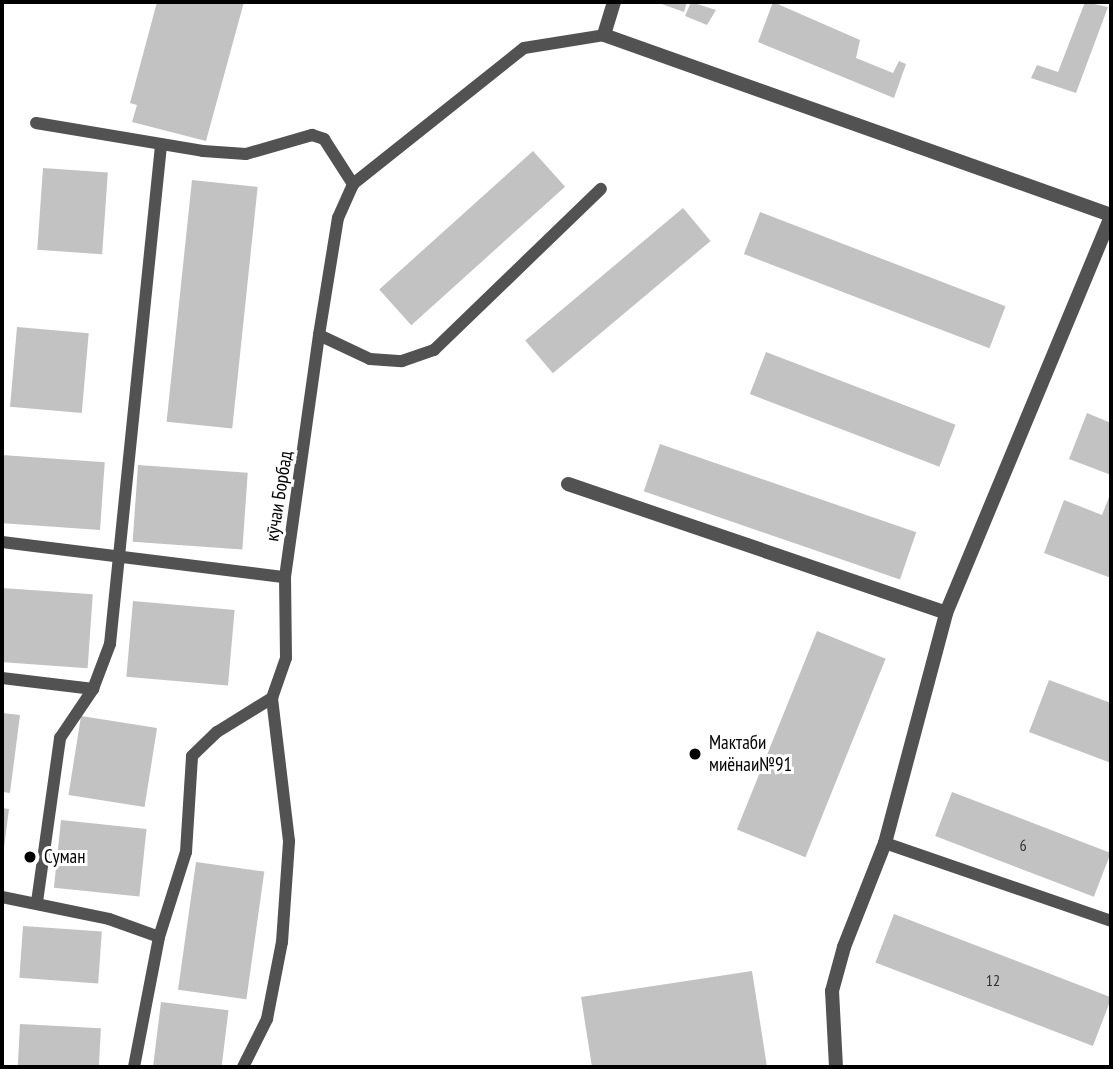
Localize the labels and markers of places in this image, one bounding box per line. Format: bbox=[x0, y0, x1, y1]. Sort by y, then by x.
place label: Мактаби миёнаи№91 bbox=[709, 732, 792, 776]
marker: Мактаби миёнаи№91 bbox=[687, 746, 703, 762]
place label: Суман bbox=[44, 846, 85, 868]
marker: Суман bbox=[22, 849, 38, 865]

